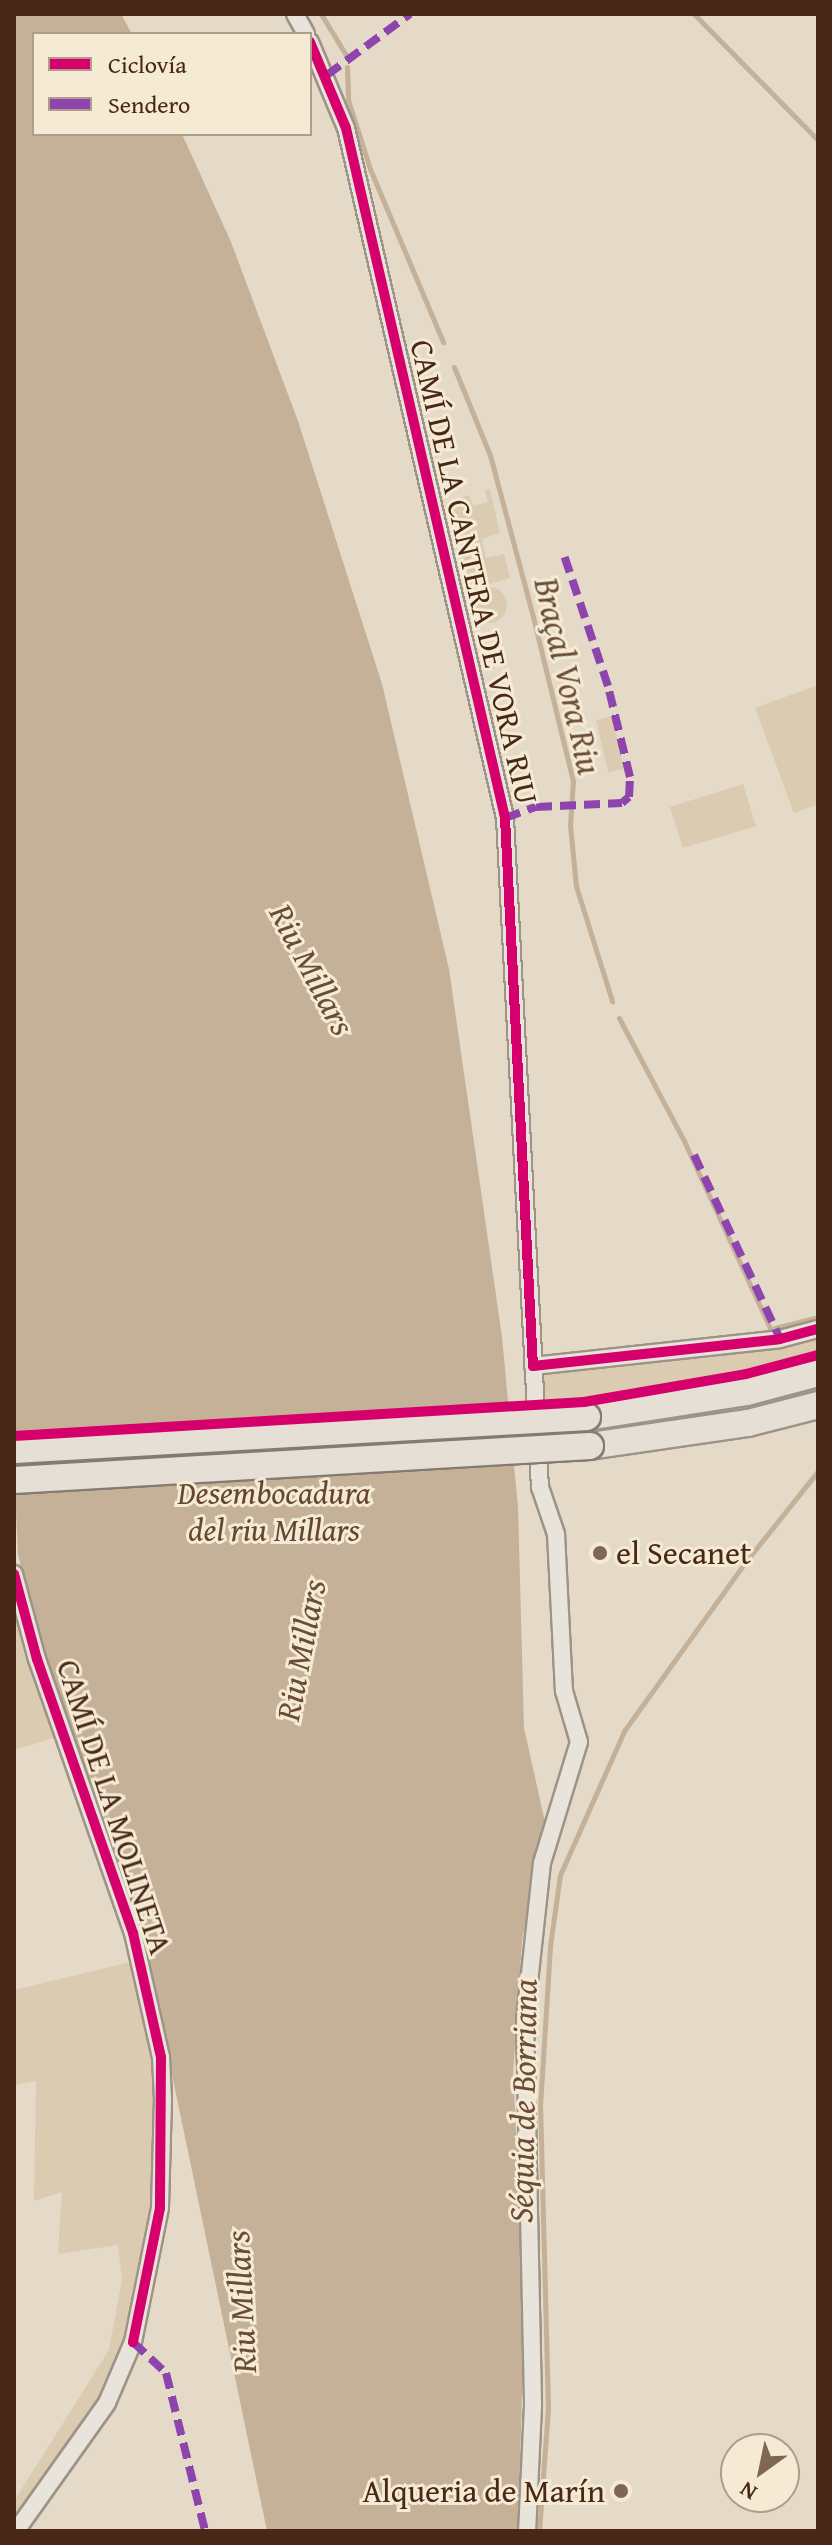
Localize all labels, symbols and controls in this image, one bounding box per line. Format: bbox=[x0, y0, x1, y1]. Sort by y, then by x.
legend bbox=[32, 32, 312, 136]
text: Ciclovía bbox=[108, 47, 187, 82]
text: Sendero bbox=[108, 87, 190, 122]
street label: CAMÍ DE LA CANTERA DE VORA RIU bbox=[402, 336, 546, 808]
water label: Braçal Vora Riu bbox=[527, 573, 611, 779]
water label: Riu Millars bbox=[261, 896, 365, 1042]
park label: Desembocadura del riu Millars bbox=[178, 1475, 370, 1550]
place label: el Secanet bbox=[616, 1534, 751, 1572]
marker: el Secanet bbox=[591, 1544, 609, 1562]
water label: Riu Millars bbox=[266, 1576, 334, 1724]
street label: CAMÍ DE LA MOLINETA bbox=[48, 1655, 180, 1959]
water label: Séquia de Borriana bbox=[499, 1978, 545, 2224]
water label: Riu Millars bbox=[216, 2230, 264, 2374]
north arrow bbox=[720, 2433, 800, 2513]
place label: Alqueria de Marín bbox=[362, 2472, 605, 2510]
text: N bbox=[733, 2474, 763, 2509]
marker: Alqueria de Marín bbox=[612, 2482, 630, 2500]

